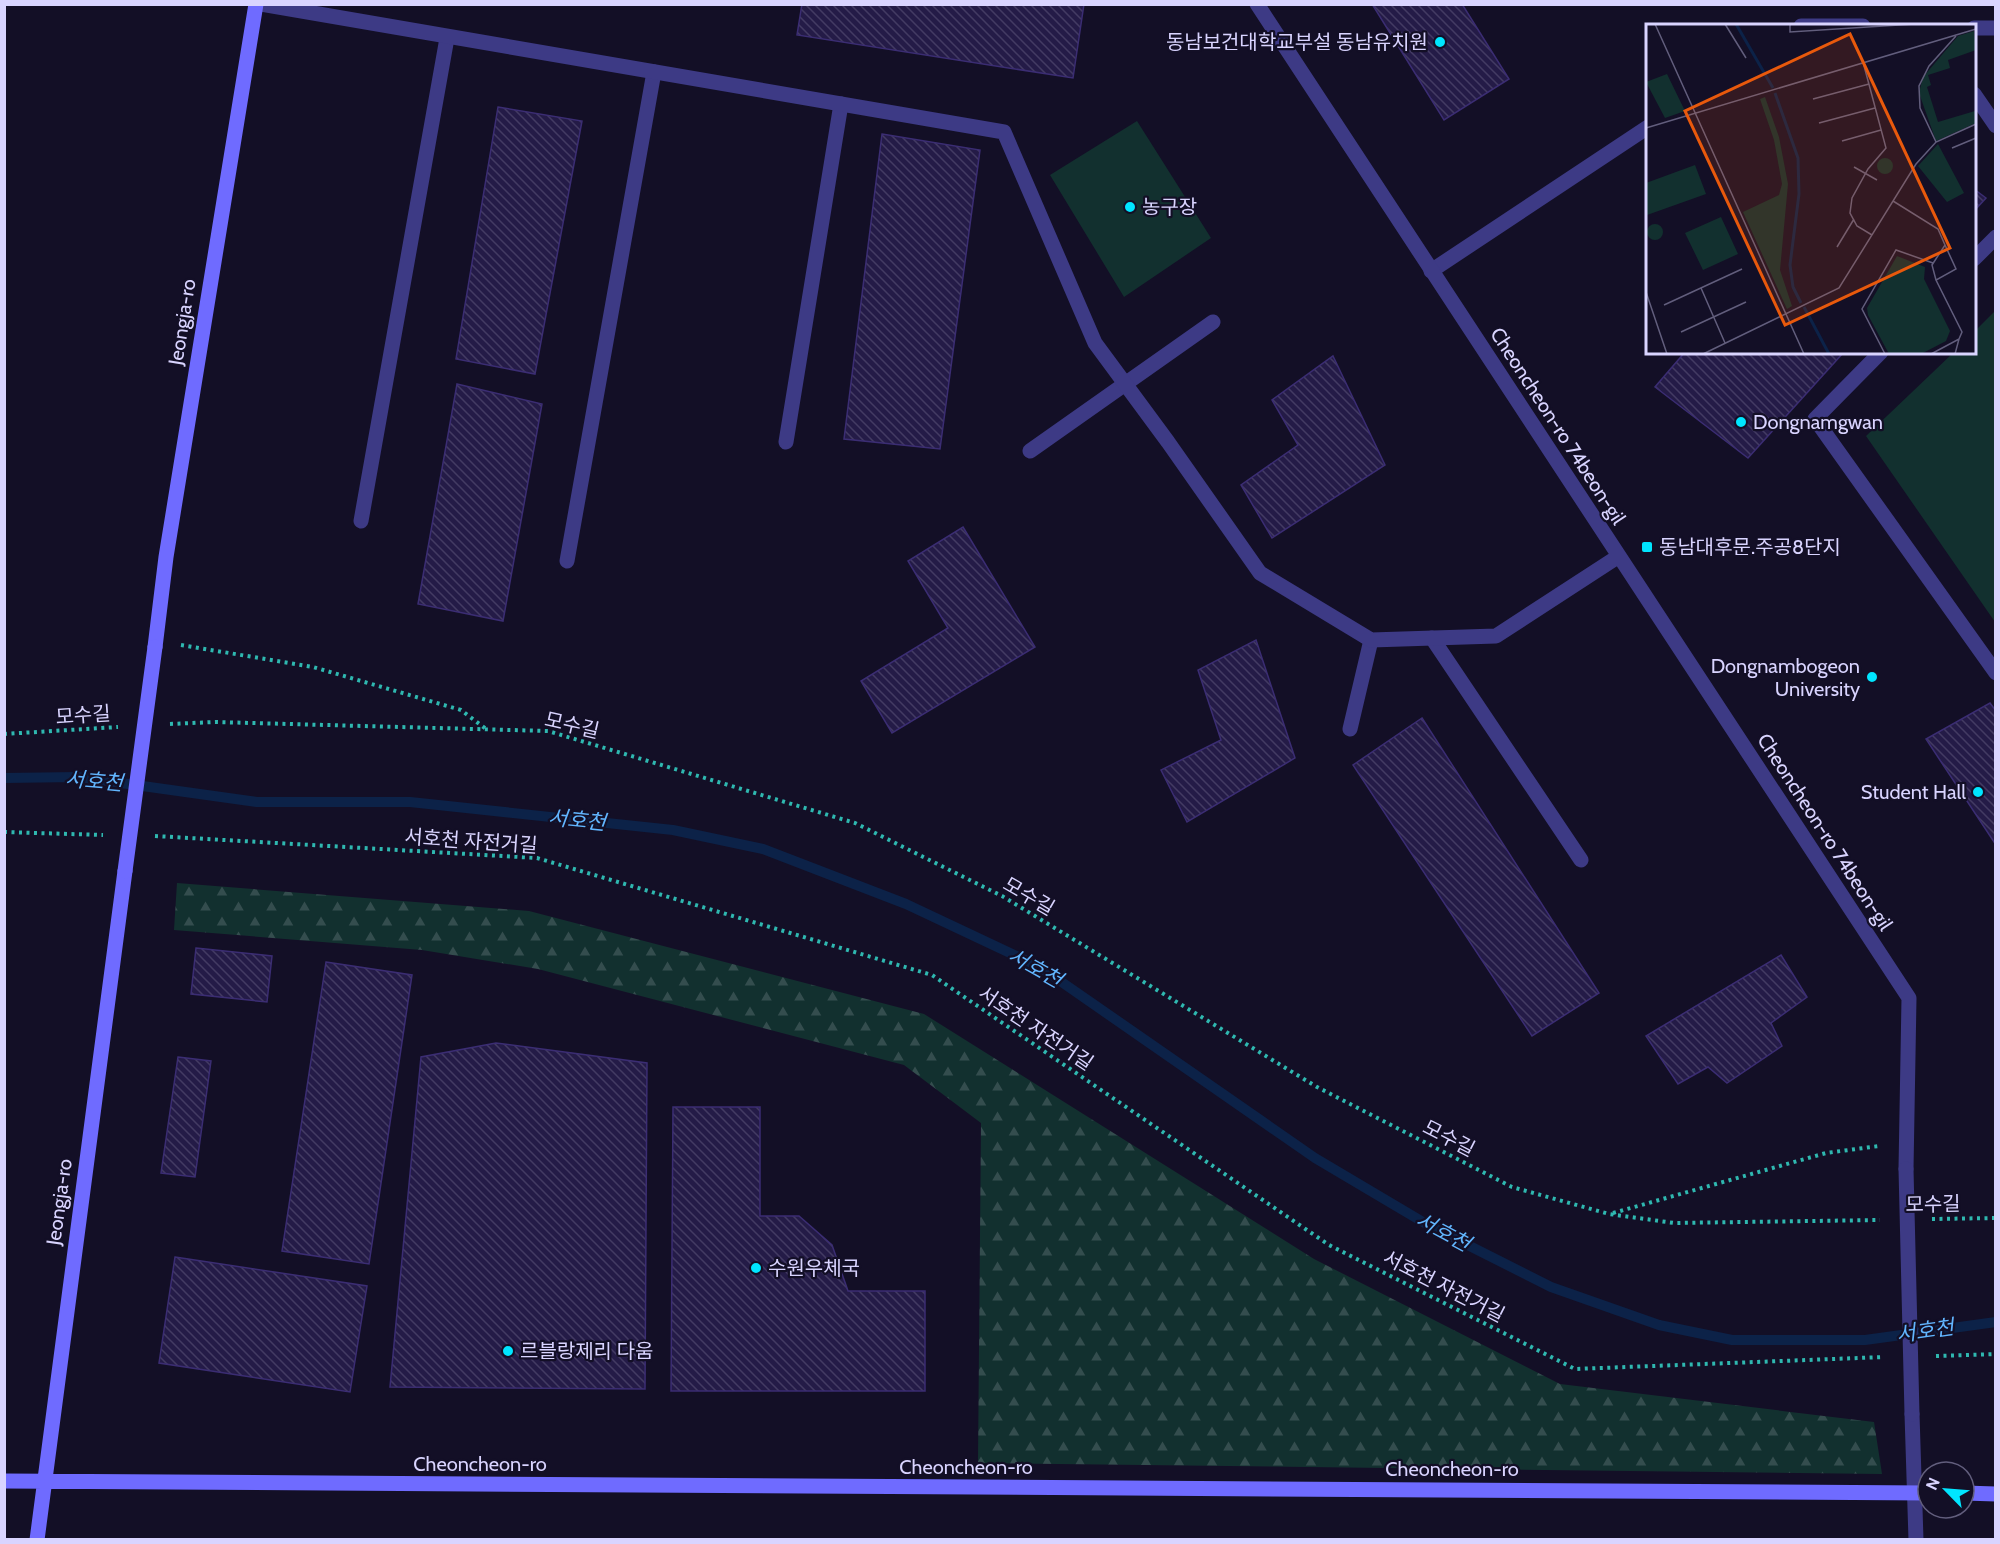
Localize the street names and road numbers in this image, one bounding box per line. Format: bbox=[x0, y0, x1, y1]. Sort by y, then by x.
street label: Jeongja-ro bbox=[163, 277, 201, 368]
street label: Cheoncheon-ro 74beon-gil bbox=[1485, 323, 1631, 529]
street label: 모수길 bbox=[55, 701, 111, 729]
street label: 모수길 bbox=[542, 707, 602, 743]
street label: Cheoncheon-ro 74beon-gil bbox=[1752, 729, 1898, 935]
street label: 서호천 자전거길 bbox=[404, 824, 538, 858]
street label: 모수길 bbox=[999, 872, 1059, 920]
street label: 서호천 자전거길 bbox=[974, 981, 1098, 1075]
street label: 모수길 bbox=[1419, 1115, 1479, 1161]
street label: Jeongja-ro bbox=[41, 1157, 77, 1248]
street label: 모수길 bbox=[1905, 1192, 1961, 1216]
street label: 서호천 자전거길 bbox=[1379, 1245, 1509, 1327]
street label: Cheoncheon-ro bbox=[413, 1452, 547, 1476]
street label: Cheoncheon-ro bbox=[899, 1455, 1033, 1479]
street label: Cheoncheon-ro bbox=[1385, 1457, 1519, 1481]

